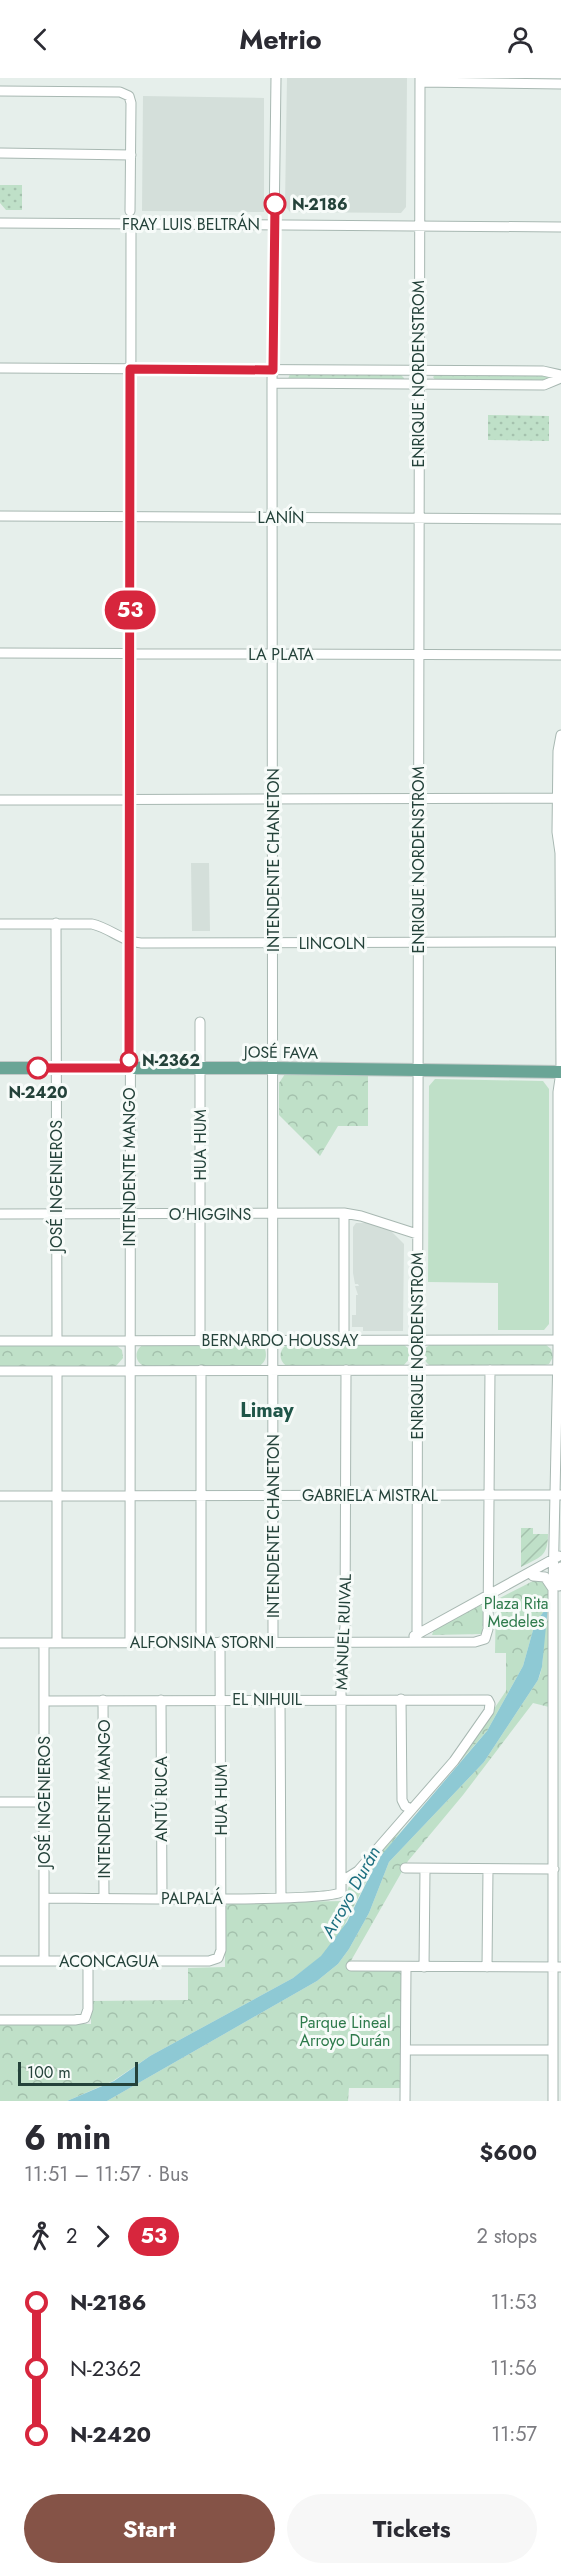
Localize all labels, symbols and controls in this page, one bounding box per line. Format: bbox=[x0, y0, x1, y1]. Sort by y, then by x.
text: Metrio bbox=[239, 20, 322, 59]
icon: back bbox=[24, 23, 57, 56]
icon: person bbox=[504, 23, 537, 56]
marker: N-2186 bbox=[264, 193, 286, 215]
place label: N-2186 bbox=[292, 193, 348, 216]
street label: FRAY LUIS BELTRÁN bbox=[122, 213, 260, 236]
street label: ENRIQUE NORDENSTROM bbox=[407, 280, 430, 468]
street label: LANÍN bbox=[258, 506, 304, 529]
line badge: 53 bbox=[103, 590, 157, 630]
text: 53 bbox=[117, 595, 143, 625]
street label: LA PLATA bbox=[248, 643, 314, 666]
street label: ENRIQUE NORDENSTROM bbox=[407, 766, 430, 954]
street label: INTENDENTE CHANETON bbox=[262, 768, 285, 952]
street label: LINCOLN bbox=[299, 932, 365, 955]
street label: JOSÉ FAVA bbox=[242, 1040, 319, 1065]
place label: N-2362 bbox=[142, 1049, 200, 1072]
marker: N-2362 bbox=[120, 1051, 138, 1069]
marker: N-2420 bbox=[27, 1057, 49, 1079]
place label: N-2420 bbox=[8, 1081, 68, 1104]
street label: INTENDENTE MANGO bbox=[118, 1087, 141, 1247]
street label: HUA HUM bbox=[189, 1109, 212, 1181]
street label: JOSÉ INGENIEROS bbox=[45, 1120, 68, 1254]
street label: O'HIGGINS bbox=[169, 1203, 251, 1226]
street label: ENRIQUE NORDENSTROM bbox=[406, 1252, 429, 1440]
street label: BERNARDO HOUSSAY bbox=[202, 1329, 359, 1352]
district label: Limay bbox=[240, 1396, 294, 1425]
street label: INTENDENTE CHANETON bbox=[262, 1434, 285, 1618]
street label: GABRIELA MISTRAL bbox=[302, 1484, 439, 1507]
street label: MANUEL RUIVAL bbox=[330, 1573, 357, 1691]
park label: Plaza Rita Medeles bbox=[484, 1592, 548, 1633]
street label: ALFONSINA STORNI bbox=[130, 1631, 274, 1654]
street label: EL NIHUIL bbox=[232, 1688, 303, 1711]
street label: INTENDENTE MANGO bbox=[93, 1719, 116, 1879]
street label: JOSÉ INGENIEROS bbox=[33, 1736, 56, 1870]
street label: ANTÚ RUCA bbox=[150, 1756, 173, 1842]
street label: HUA HUM bbox=[210, 1764, 233, 1836]
water label: Arroyo Durán bbox=[315, 1842, 387, 1943]
street label: PALPALÁ bbox=[161, 1887, 223, 1910]
street label: ACONCAGUA bbox=[59, 1950, 159, 1973]
park label: Parque Lineal Arroyo Durán bbox=[299, 2011, 391, 2052]
scale bar bbox=[18, 2059, 138, 2086]
text: 100 m bbox=[27, 2061, 71, 2084]
text: 6 min bbox=[24, 2114, 111, 2161]
text: $600 bbox=[479, 2136, 537, 2168]
text: 11:51 – 11:57 · Bus bbox=[24, 2160, 189, 2189]
icon: walk bbox=[24, 2220, 57, 2253]
icon: forward bbox=[86, 2220, 119, 2253]
text: 53 bbox=[140, 2221, 167, 2251]
text: 2 bbox=[66, 2222, 77, 2251]
text: 2 stops bbox=[476, 2222, 537, 2251]
text: N-2186 bbox=[70, 2286, 147, 2318]
text: 11:53 bbox=[491, 2288, 537, 2317]
text: N-2362 bbox=[70, 2352, 141, 2384]
text: 11:56 bbox=[490, 2354, 537, 2383]
text: N-2420 bbox=[70, 2418, 151, 2450]
text: 11:57 bbox=[491, 2420, 537, 2449]
button: Start bbox=[24, 2494, 275, 2563]
button: Tickets bbox=[287, 2494, 537, 2563]

